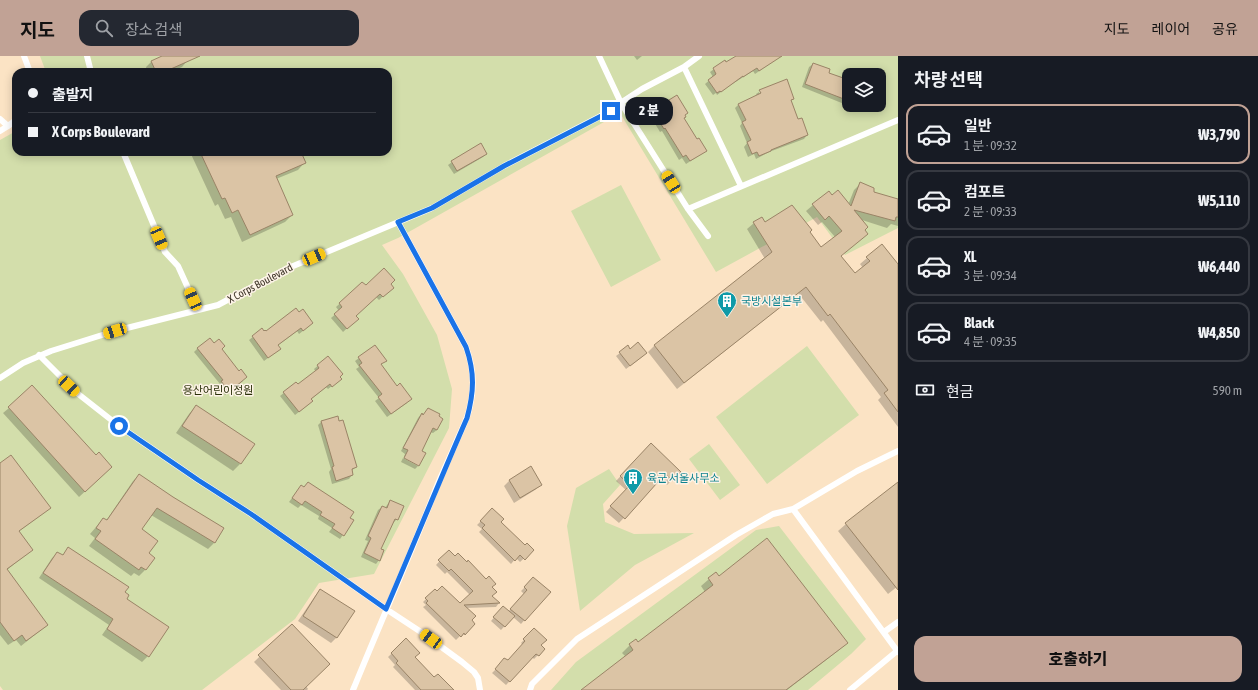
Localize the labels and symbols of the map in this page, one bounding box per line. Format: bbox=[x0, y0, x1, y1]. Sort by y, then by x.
callout: 2 분 bbox=[625, 97, 673, 125]
route end bbox=[602, 102, 620, 120]
car bbox=[660, 169, 682, 195]
car bbox=[149, 225, 169, 251]
car bbox=[301, 247, 327, 267]
street label: X Corps Boulevard bbox=[225, 261, 295, 305]
car bbox=[183, 286, 203, 312]
building icon: 국방시설본부 bbox=[716, 290, 738, 318]
place label: 국방시설본부 bbox=[741, 295, 802, 307]
car bbox=[102, 322, 128, 340]
car bbox=[56, 373, 82, 399]
park label: 용산어린이정원 bbox=[183, 384, 253, 396]
route start bbox=[110, 417, 128, 435]
building icon: 육군 서울사무소 bbox=[622, 467, 644, 495]
place label: 육군 서울사무소 bbox=[647, 472, 719, 484]
car bbox=[418, 627, 444, 651]

